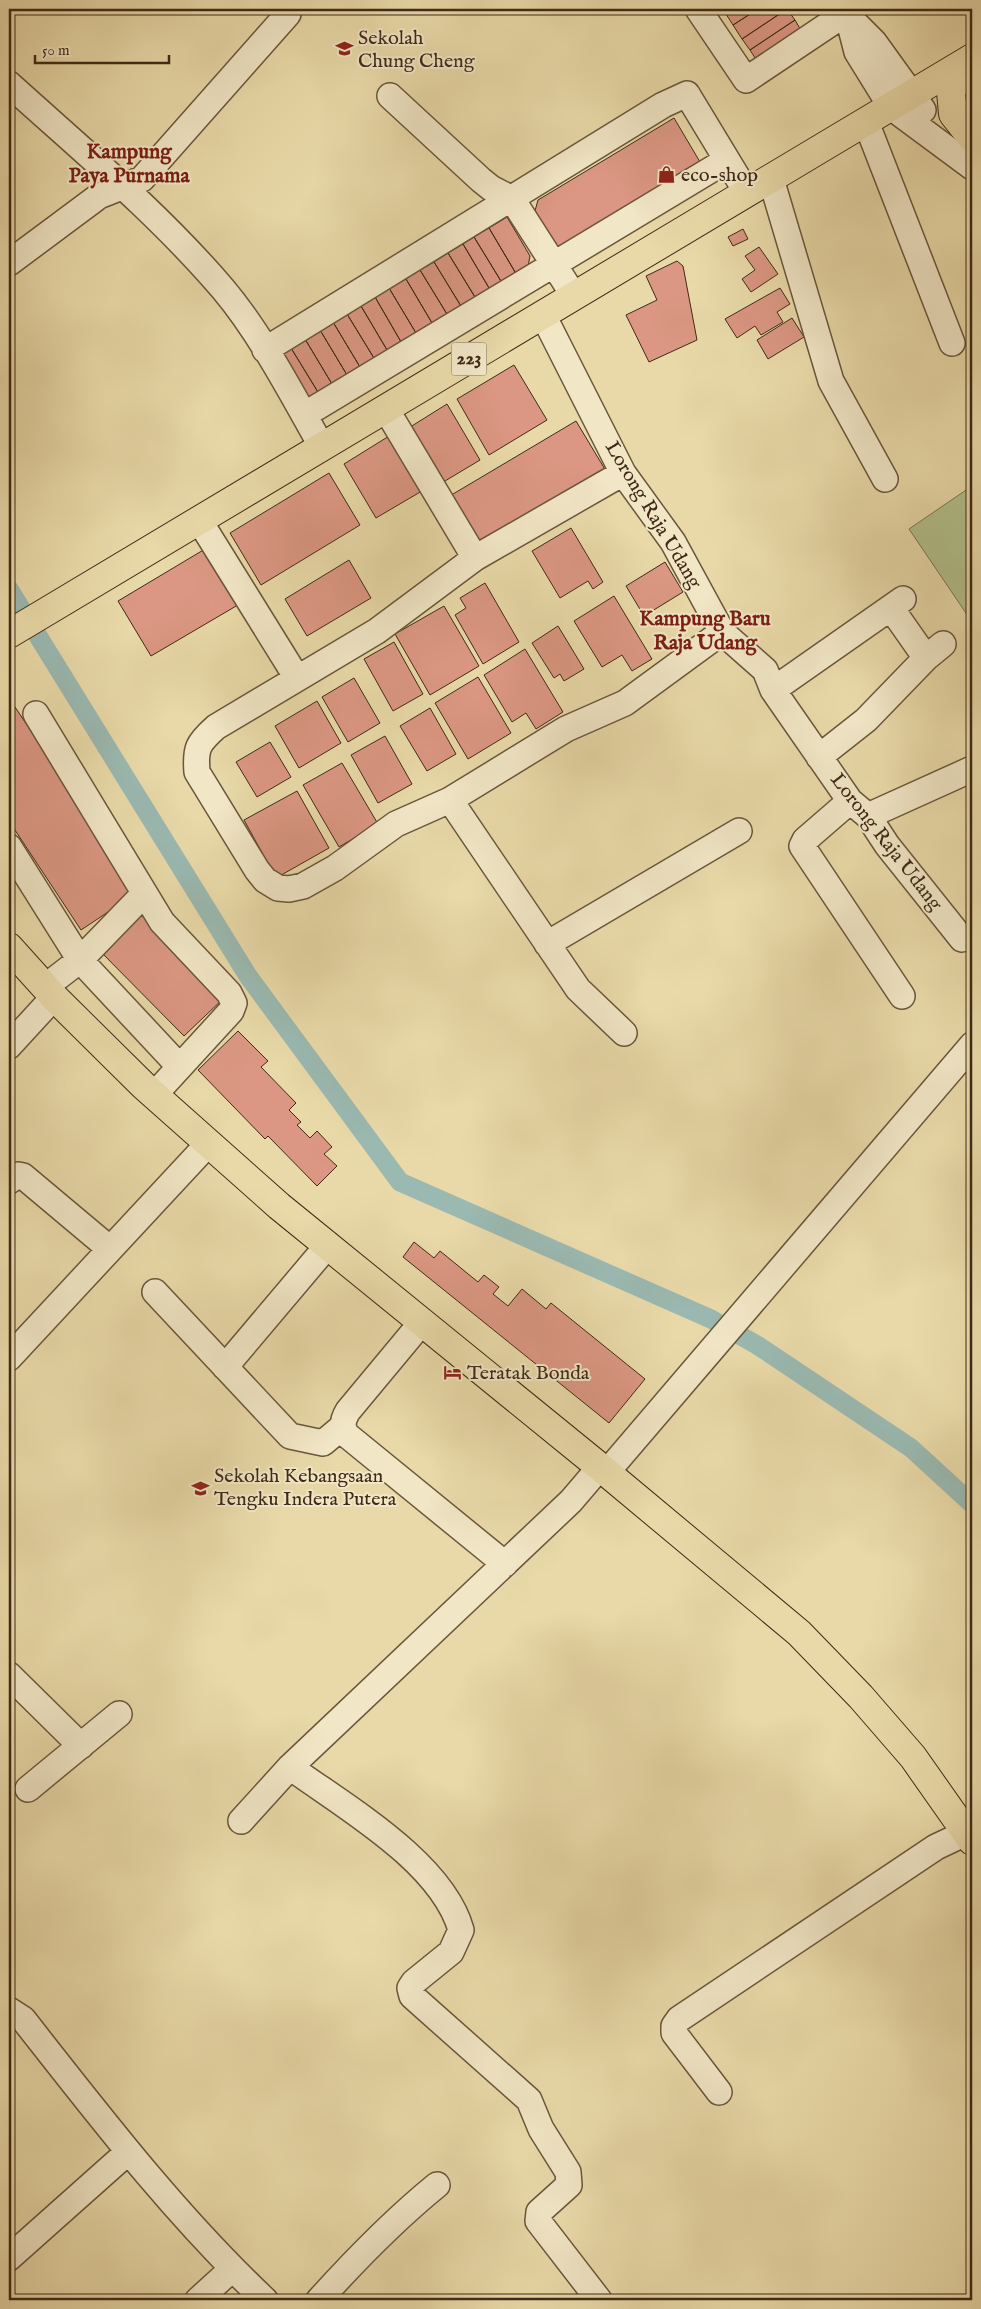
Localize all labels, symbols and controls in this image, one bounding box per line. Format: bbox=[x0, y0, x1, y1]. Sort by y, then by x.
place label: Sekolah Chung Cheng bbox=[358, 26, 476, 74]
scale bar bbox=[35, 32, 169, 64]
school or university icon: Sekolah Chung Cheng bbox=[334, 39, 354, 59]
text: 50 m bbox=[42, 41, 70, 60]
district label: Kampung Paya Purnama bbox=[69, 139, 190, 190]
place label: eco-shop bbox=[681, 163, 758, 188]
shop icon: eco-shop bbox=[657, 165, 677, 185]
road number: 223 bbox=[452, 342, 486, 376]
street label: Lorong Raja Udang bbox=[599, 437, 708, 594]
district label: Kampung Baru Raja Udang bbox=[639, 606, 771, 657]
street label: Lorong Raja Udang bbox=[824, 768, 948, 917]
place label: Teratak Bonda bbox=[467, 1361, 590, 1386]
hotel icon: Teratak Bonda bbox=[443, 1363, 463, 1383]
place label: Sekolah Kebangsaan Tengku Indera Putera bbox=[214, 1464, 397, 1512]
school or university icon: Sekolah Kebangsaan Tengku Indera Putera bbox=[190, 1478, 210, 1498]

